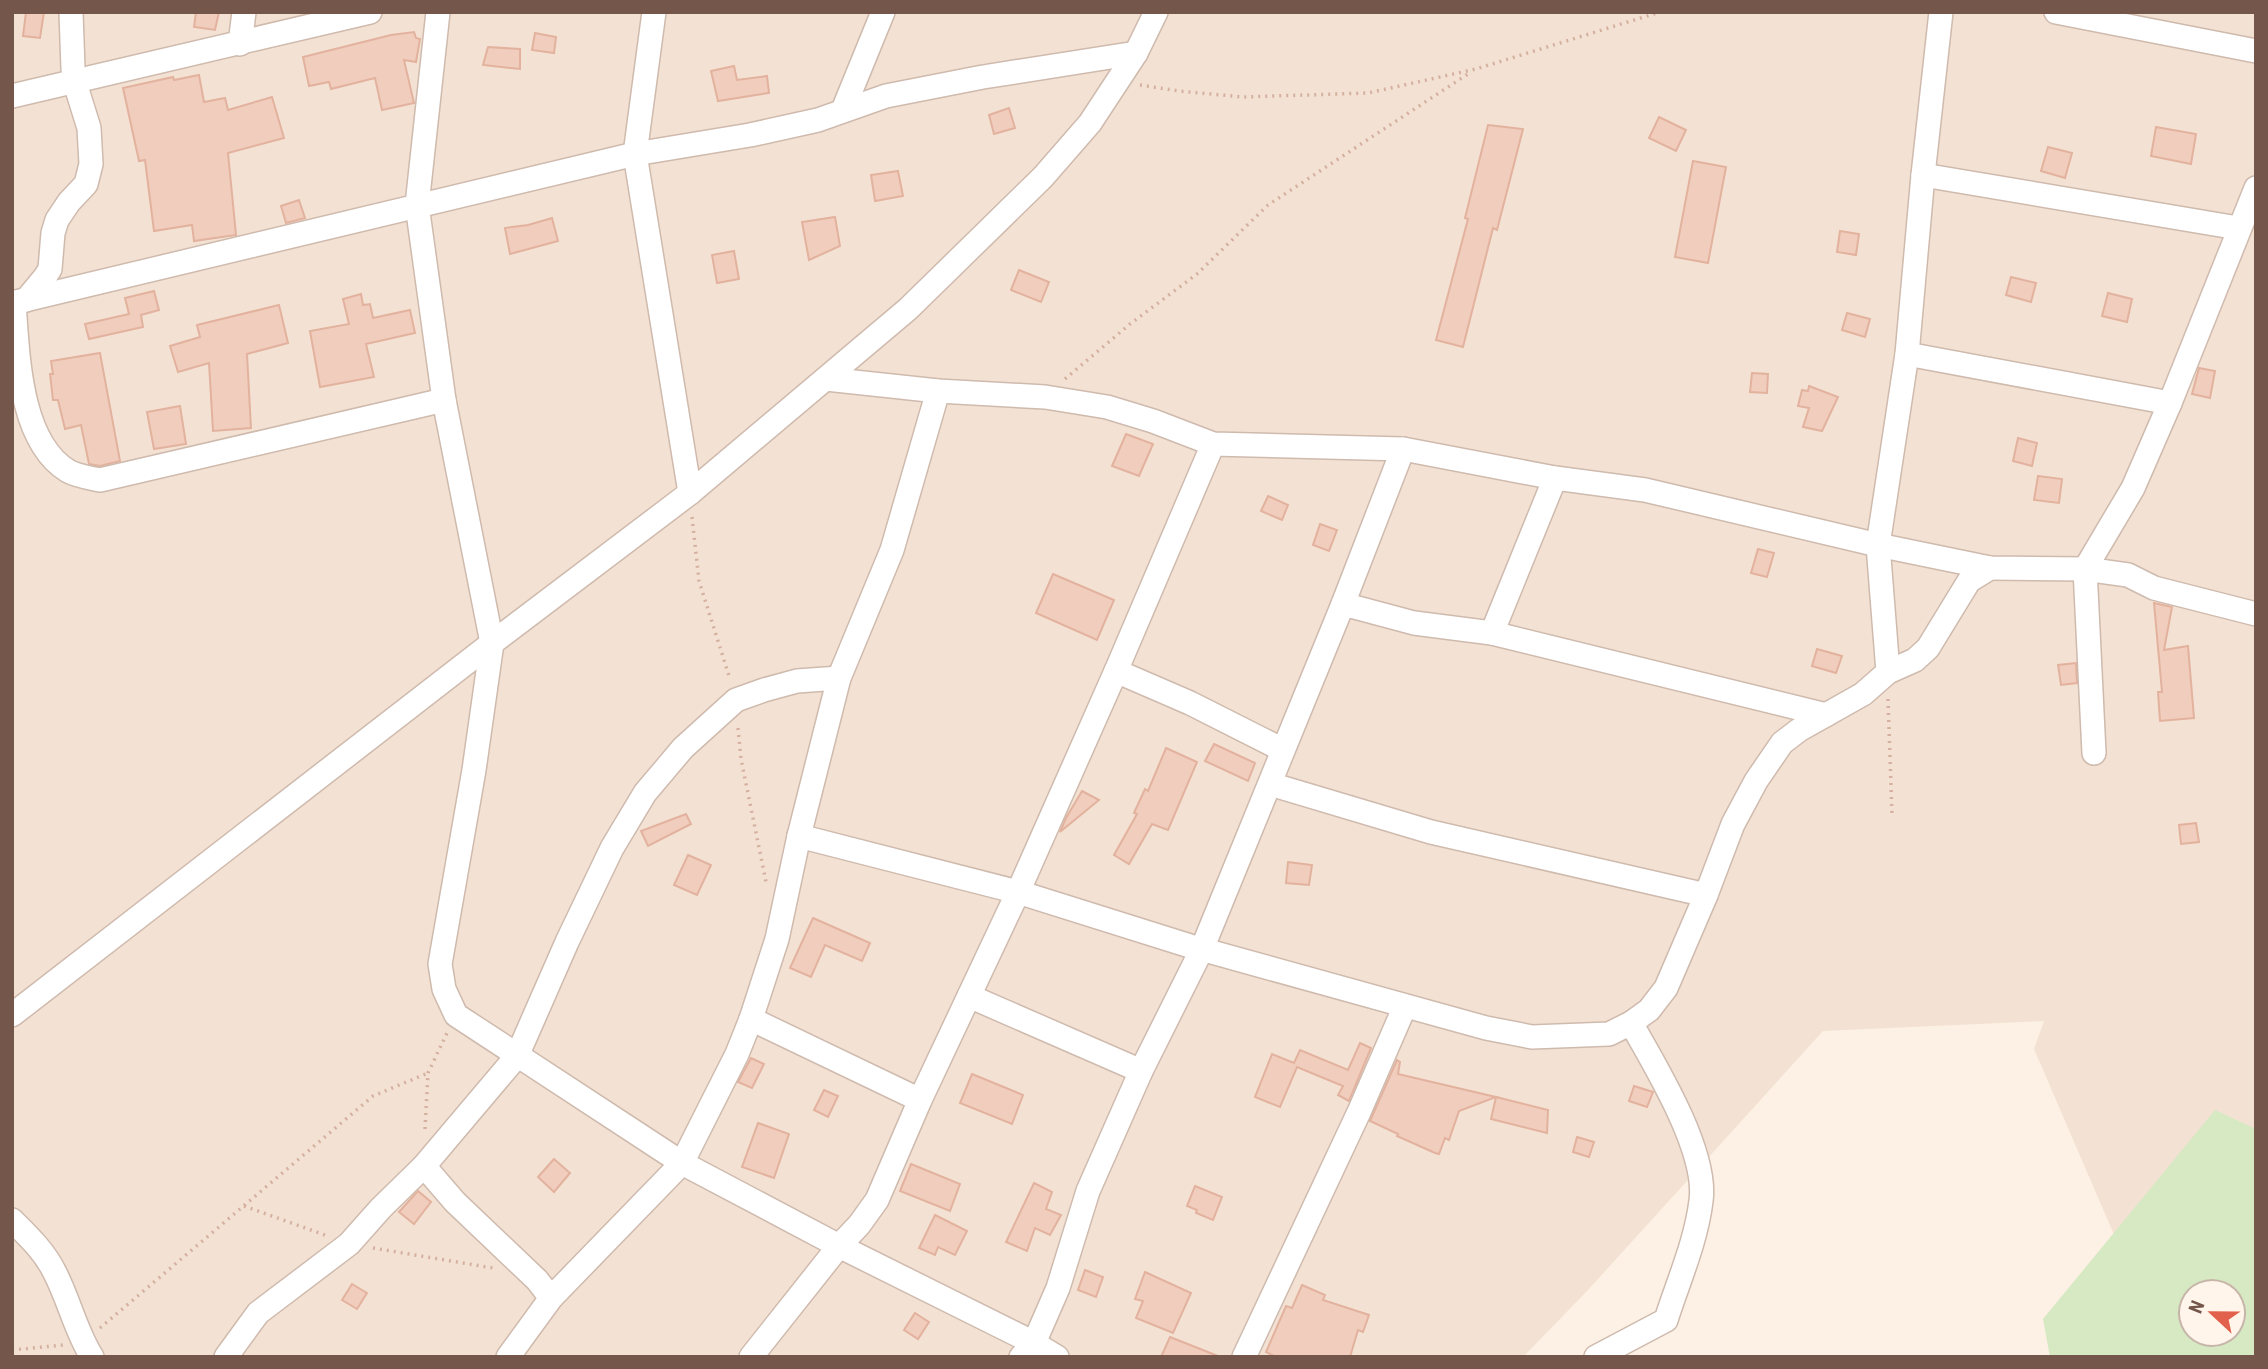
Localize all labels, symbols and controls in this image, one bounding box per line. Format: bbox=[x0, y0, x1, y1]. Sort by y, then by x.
north arrow bbox=[2177, 1278, 2247, 1348]
text: N bbox=[2184, 1297, 2210, 1317]

